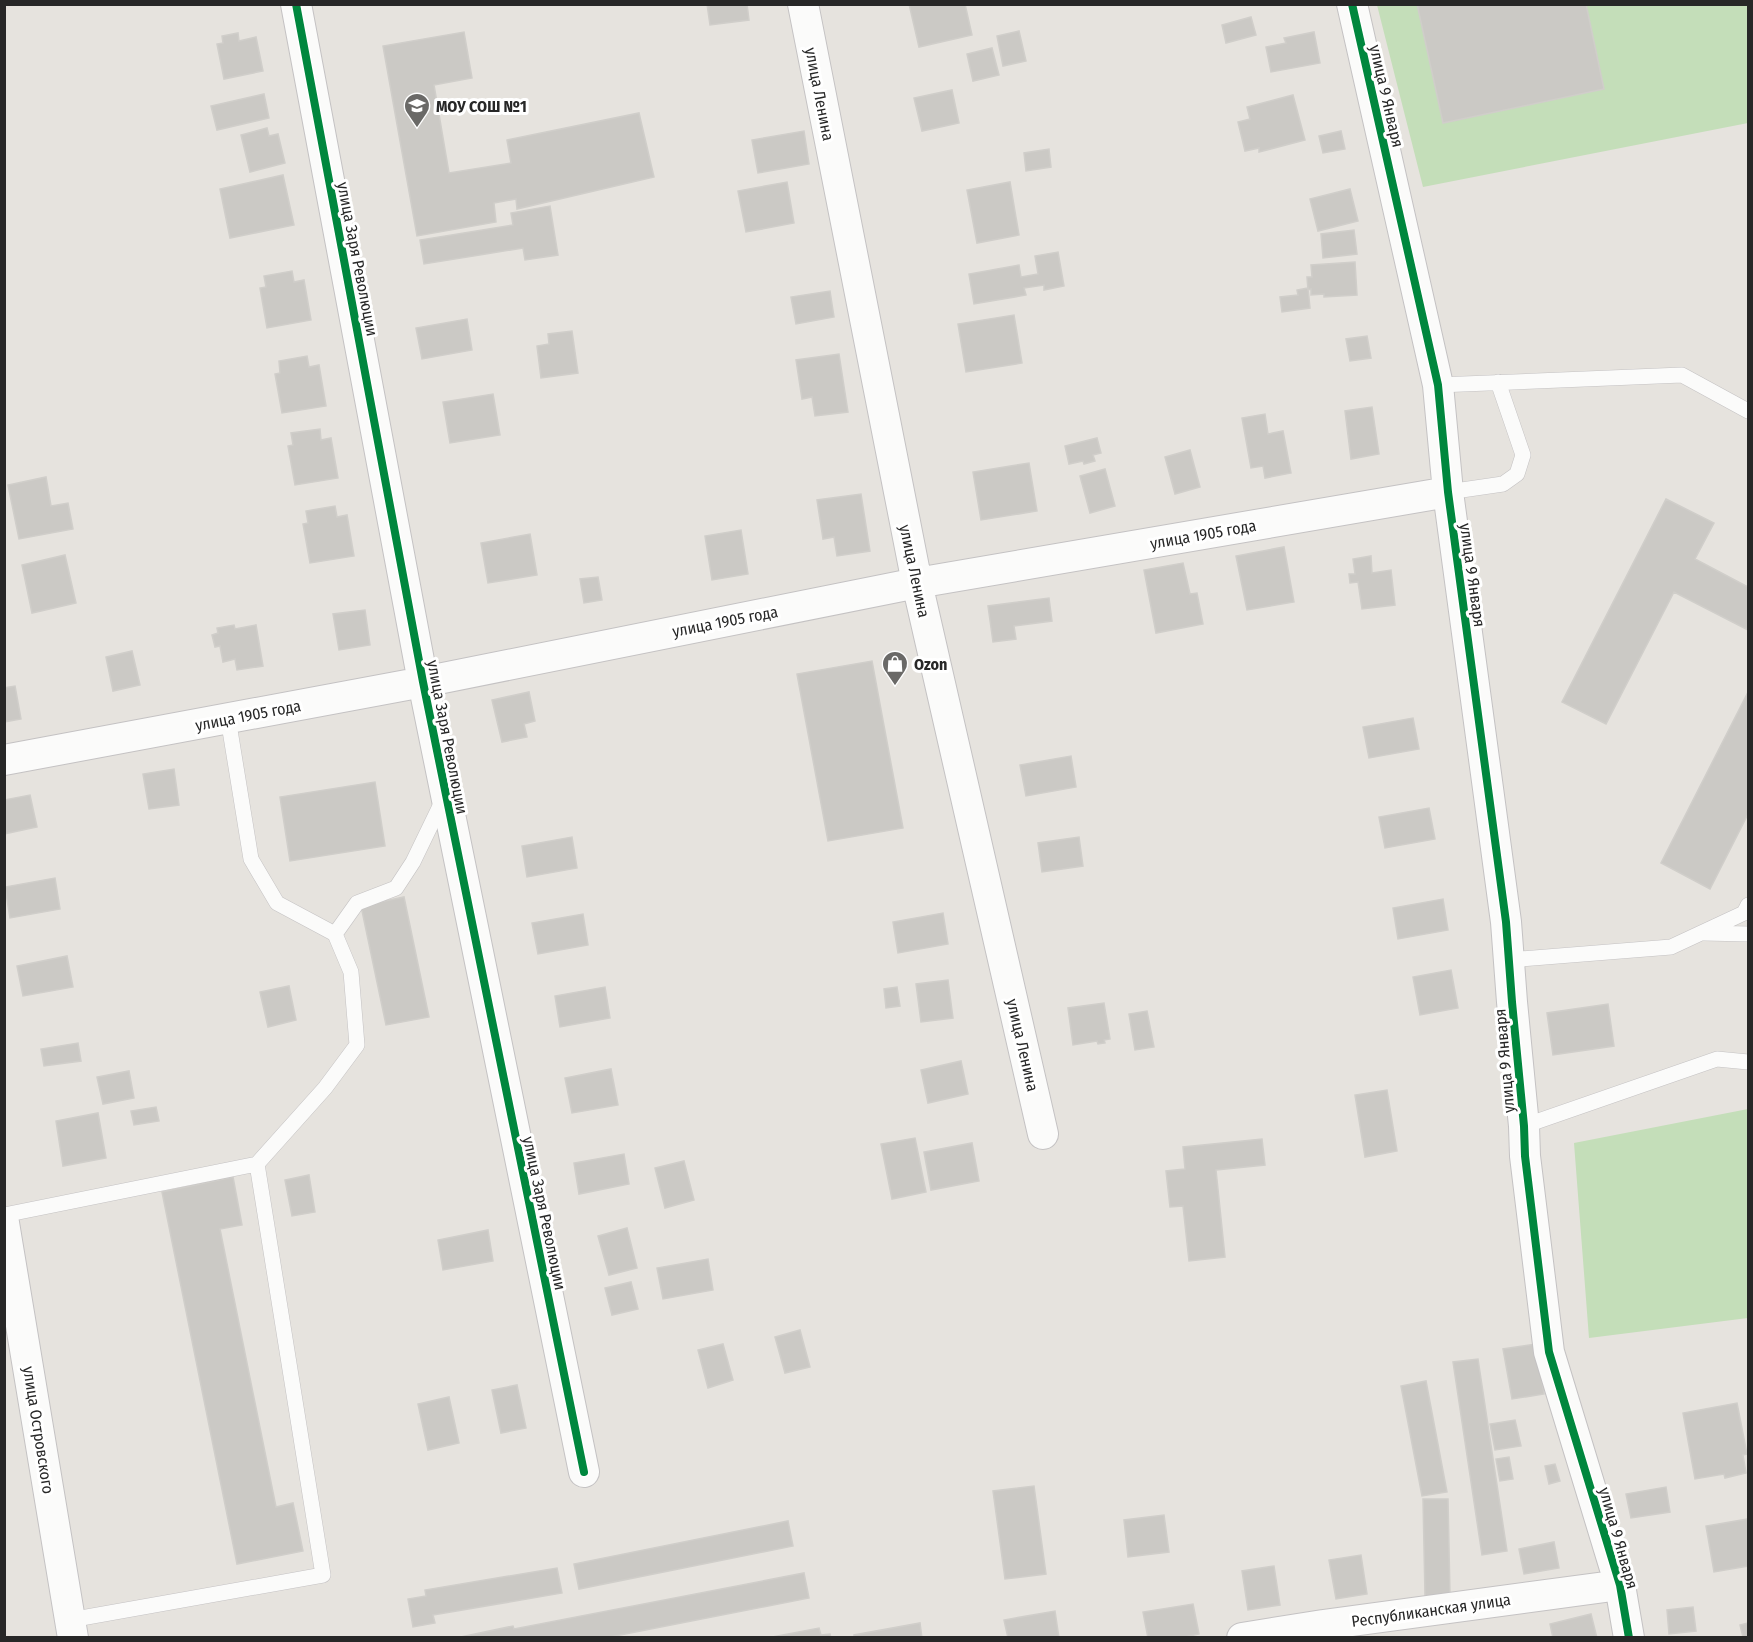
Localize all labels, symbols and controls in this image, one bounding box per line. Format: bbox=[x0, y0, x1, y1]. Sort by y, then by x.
street label: улица 9 Января bbox=[1365, 43, 1408, 149]
street label: улица Ленина bbox=[801, 46, 838, 143]
school or university icon: МОУ СОШ №1 bbox=[402, 91, 432, 129]
place label: МОУ СОШ №1 bbox=[436, 97, 527, 116]
street label: улица Заря Революции bbox=[333, 180, 382, 338]
street label: улица 1905 года bbox=[1149, 516, 1258, 553]
street label: улица 9 Января bbox=[1456, 522, 1489, 628]
street label: улица Ленина bbox=[895, 523, 934, 620]
street label: улица 1905 года bbox=[671, 602, 780, 641]
shop icon: Ozon bbox=[880, 649, 910, 687]
place label: Ozon bbox=[914, 655, 947, 674]
street label: улица Заря Революции bbox=[423, 658, 472, 816]
street label: улица 1905 года bbox=[194, 696, 303, 735]
street label: улица Ленина bbox=[1003, 997, 1042, 1094]
street label: улица 9 Января bbox=[1490, 1008, 1519, 1114]
street label: улица Заря Революции bbox=[519, 1135, 570, 1292]
street label: улица Островского bbox=[19, 1365, 58, 1495]
street label: улица 9 Января bbox=[1595, 1485, 1642, 1591]
street label: Республиканская улица bbox=[1350, 1590, 1512, 1631]

